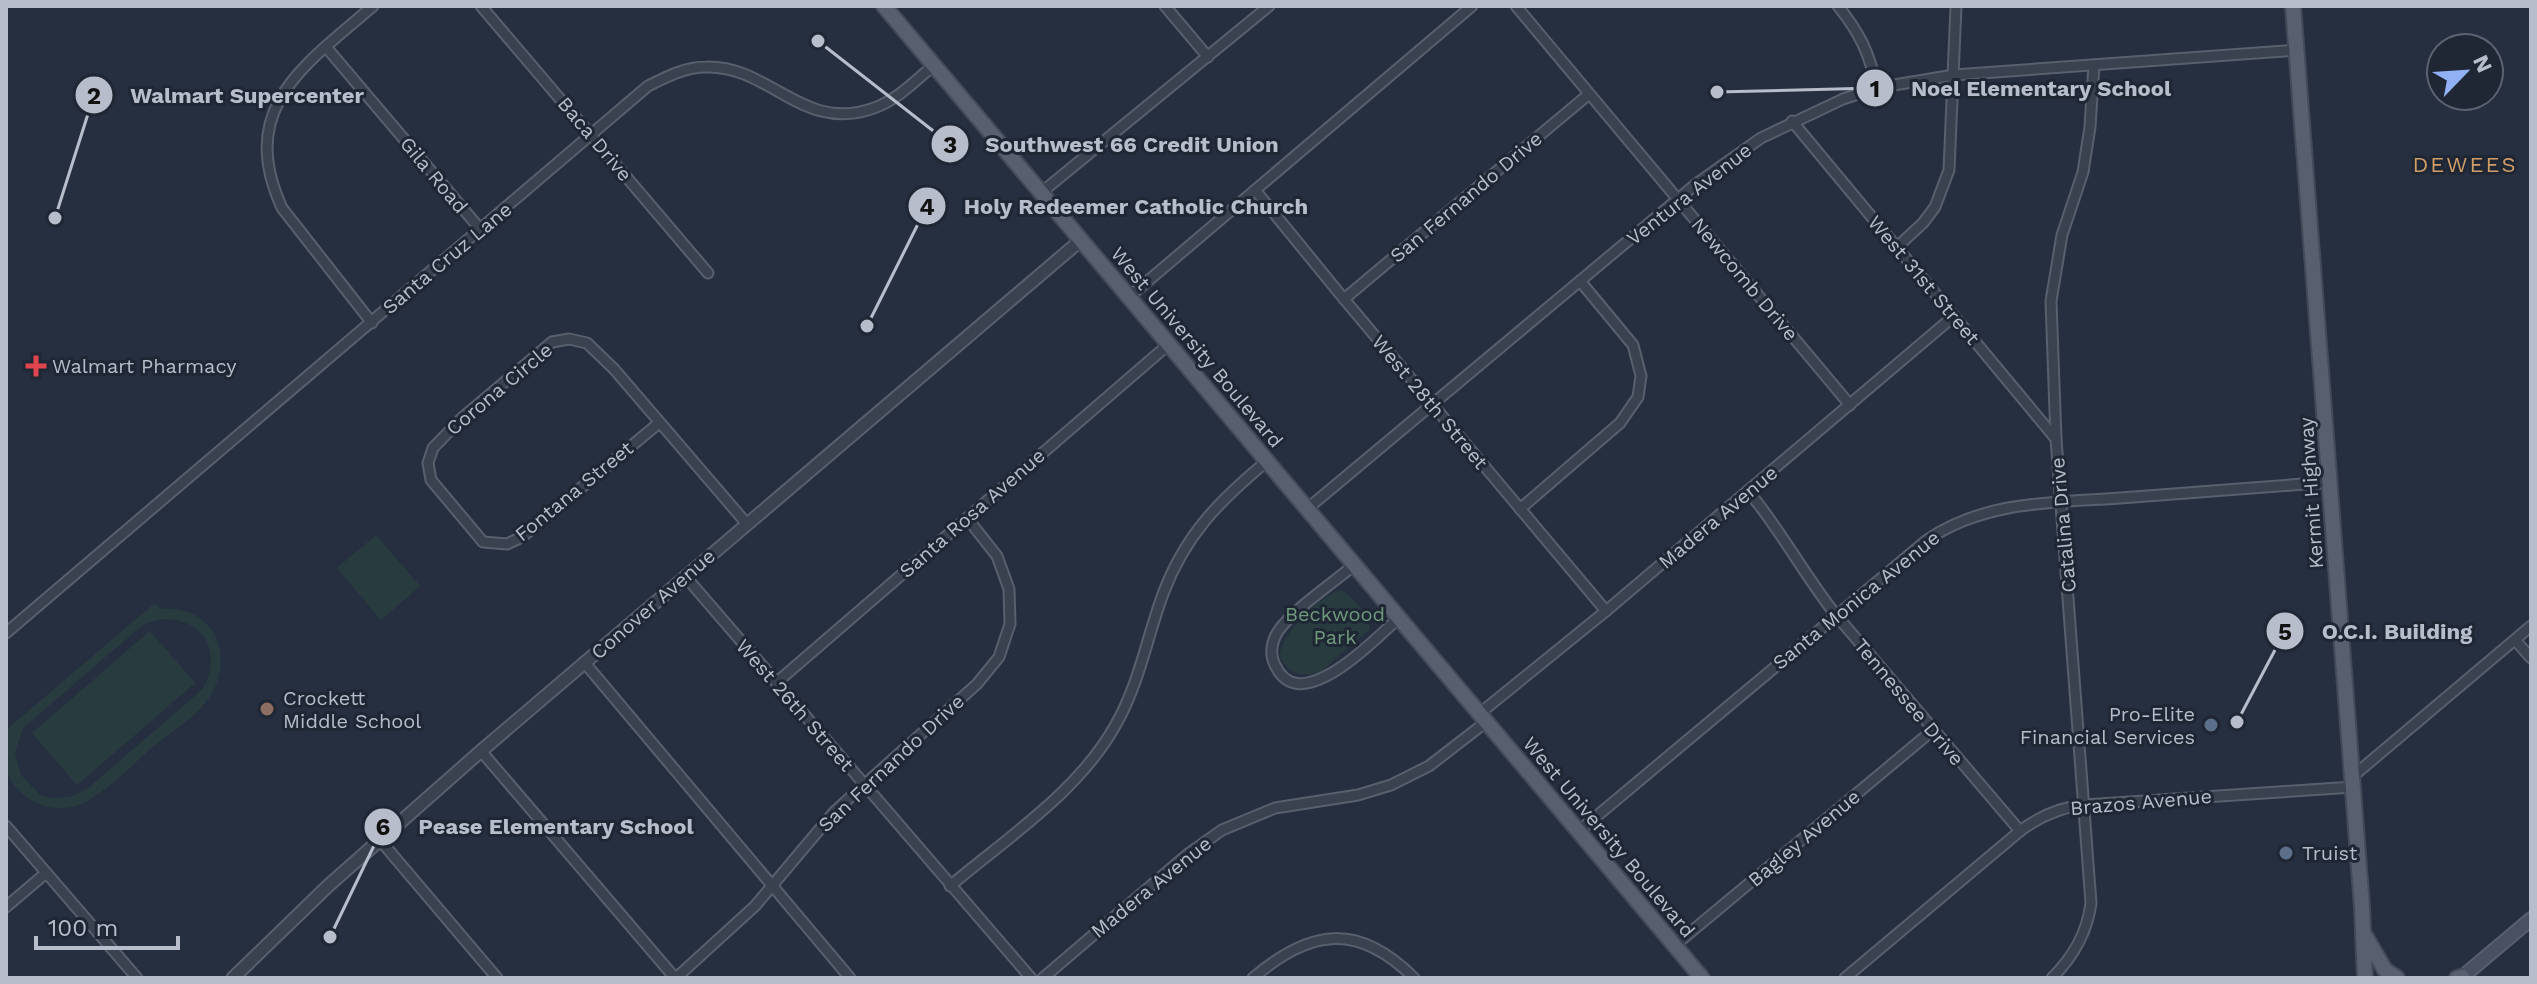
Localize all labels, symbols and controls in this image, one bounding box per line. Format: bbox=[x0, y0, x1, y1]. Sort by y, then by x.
north arrow bbox=[2425, 32, 2505, 112]
text: N bbox=[2468, 51, 2497, 76]
callout: Noel Elementary School bbox=[1855, 65, 2188, 111]
callout: Walmart Supercenter bbox=[74, 72, 380, 118]
text: 1 bbox=[1870, 75, 1880, 103]
text: Noel Elementary School bbox=[1911, 76, 2172, 101]
text: 2 bbox=[87, 82, 101, 110]
text: Walmart Supercenter bbox=[130, 83, 364, 108]
street label: Baca Drive bbox=[553, 92, 637, 186]
callout: Southwest 66 Credit Union bbox=[930, 121, 1295, 167]
street label: San Fernando Drive bbox=[1385, 126, 1547, 268]
text: 3 bbox=[943, 131, 957, 159]
street label: Gila Road bbox=[395, 132, 473, 218]
text: Southwest 66 Credit Union bbox=[985, 132, 1279, 157]
street label: Ventura Avenue bbox=[1622, 138, 1756, 250]
district label: DEWEES bbox=[2412, 152, 2518, 177]
callout: Holy Redeemer Catholic Church bbox=[907, 183, 1324, 229]
text: 4 bbox=[919, 193, 935, 221]
text: Holy Redeemer Catholic Church bbox=[964, 194, 1308, 219]
street label: Santa Cruz Lane bbox=[378, 197, 516, 319]
street label: West 31st Street bbox=[1863, 211, 1985, 350]
street label: Newcomb Drive bbox=[1686, 212, 1804, 346]
street label: West University Boulevard bbox=[1106, 242, 1288, 452]
street label: West 28th Street bbox=[1367, 330, 1493, 474]
street label: Corona Circle bbox=[441, 338, 557, 440]
place label: Walmart Pharmacy bbox=[52, 354, 237, 378]
marker: Walmart Pharmacy bbox=[27, 357, 45, 375]
street label: Kermit Highway bbox=[2294, 416, 2328, 570]
street label: Fontana Street bbox=[510, 436, 638, 546]
street label: Santa Rosa Avenue bbox=[894, 443, 1050, 583]
street label: Catalina Drive bbox=[2045, 456, 2081, 594]
street label: Madera Avenue bbox=[1654, 460, 1782, 574]
street label: Santa Monica Avenue bbox=[1768, 525, 1944, 675]
street label: Conover Avenue bbox=[586, 544, 720, 664]
park label: Beckwood Park bbox=[1285, 602, 1385, 649]
callout: O.C.I. Building bbox=[2265, 608, 2488, 654]
text: 5 bbox=[2278, 618, 2292, 646]
text: O.C.I. Building bbox=[2322, 619, 2473, 644]
street label: West 26th Street bbox=[731, 634, 859, 777]
street label: Tennessee Drive bbox=[1849, 634, 1969, 770]
place label: Crockett Middle School bbox=[283, 686, 421, 733]
street label: San Fernando Drive bbox=[813, 689, 969, 837]
marker: Crockett Middle School bbox=[258, 700, 276, 718]
place label: Pro-Elite Financial Services bbox=[2020, 702, 2195, 749]
marker: Pro-Elite Financial Services bbox=[2202, 716, 2220, 734]
street label: West University Boulevard bbox=[1518, 732, 1700, 942]
street label: Bagley Avenue bbox=[1743, 784, 1865, 892]
street label: Brazos Avenue bbox=[2069, 784, 2213, 820]
callout: Pease Elementary School bbox=[363, 804, 710, 850]
text: 6 bbox=[376, 813, 390, 841]
text: Pease Elementary School bbox=[418, 814, 694, 839]
street label: Madera Avenue bbox=[1086, 831, 1216, 943]
place label: Truist bbox=[2302, 841, 2358, 865]
marker: Truist bbox=[2277, 844, 2295, 862]
scale bar bbox=[36, 900, 178, 950]
text: 100 m bbox=[48, 914, 118, 942]

